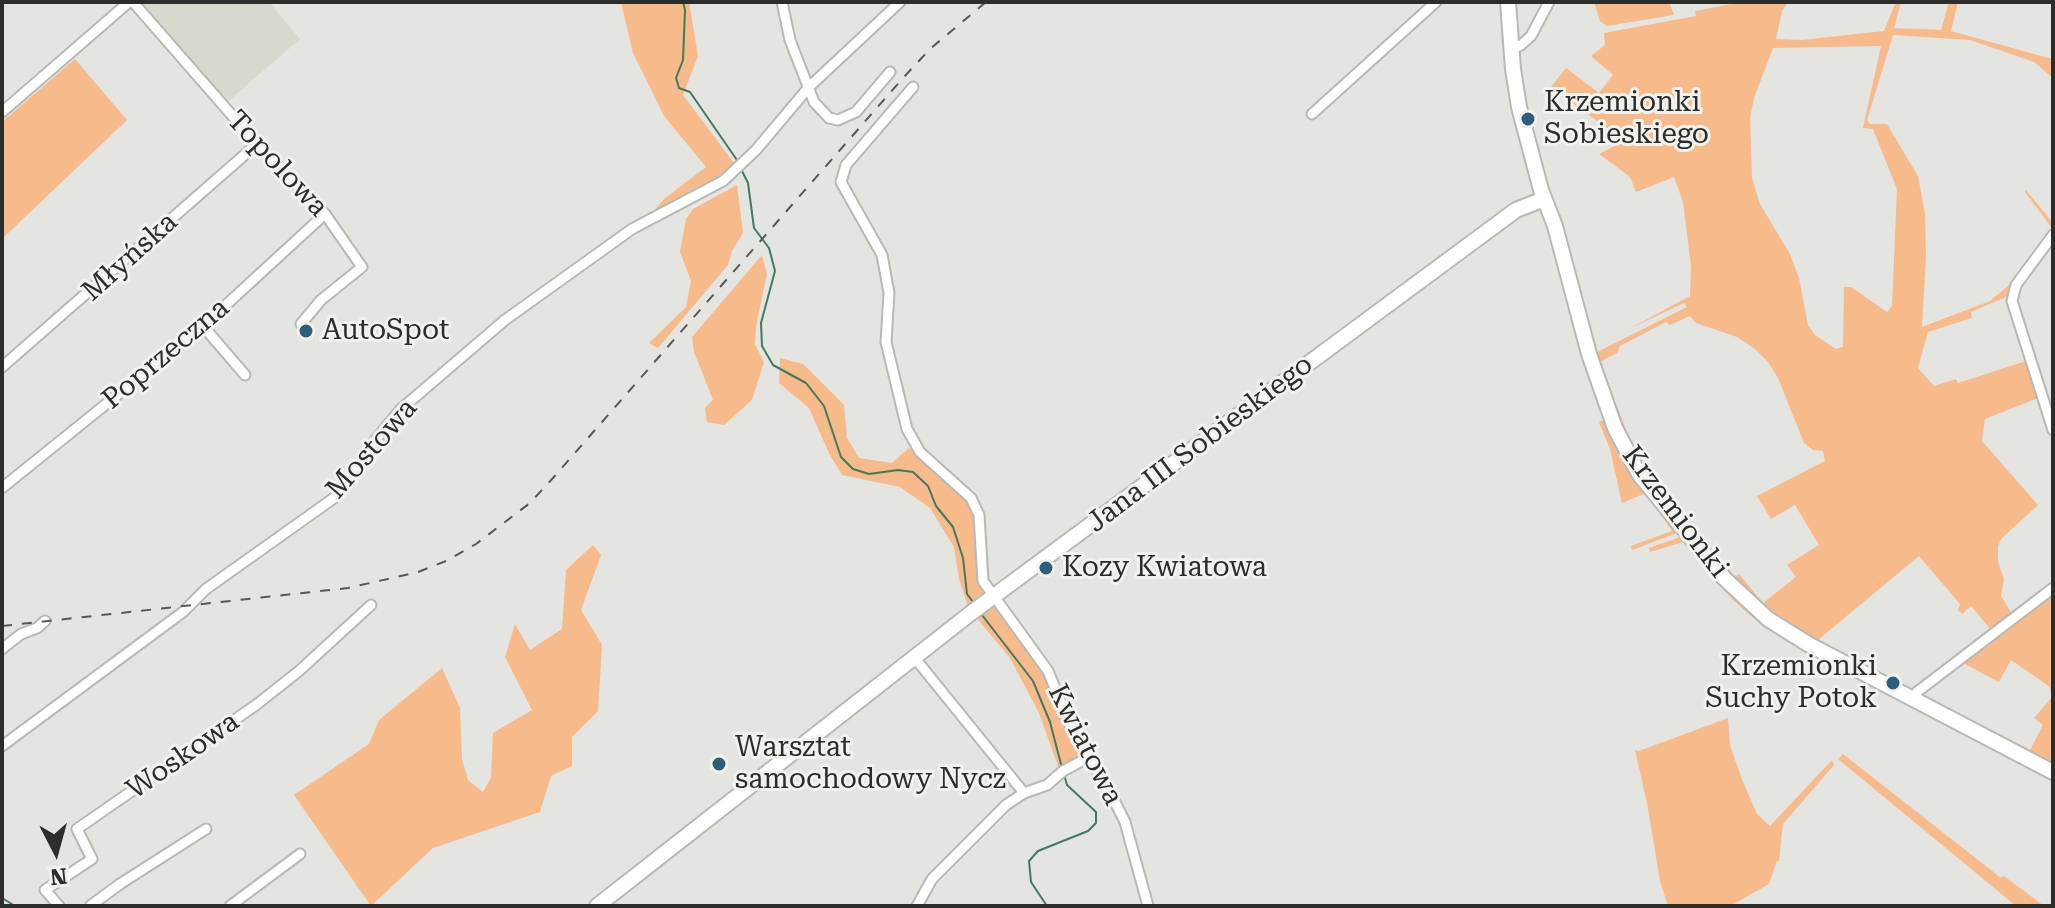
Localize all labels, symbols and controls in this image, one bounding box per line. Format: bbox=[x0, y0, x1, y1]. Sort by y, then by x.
place label: Krzemionki Sobieskiego bbox=[1544, 86, 1709, 152]
street label: Topolowa bbox=[219, 104, 335, 224]
marker: Krzemionki Sobieskiego bbox=[1519, 110, 1537, 128]
street label: Młyńska bbox=[75, 206, 185, 308]
street label: Poprzeczna bbox=[96, 291, 236, 417]
place label: AutoSpot bbox=[322, 314, 450, 348]
marker: AutoSpot bbox=[297, 322, 315, 340]
street label: Jana III Sobieskiego bbox=[1080, 348, 1320, 540]
street label: Mostowa bbox=[319, 392, 425, 506]
street label: Krzemionki bbox=[1615, 439, 1735, 585]
place label: Kozy Kwiatowa bbox=[1062, 551, 1267, 585]
marker: Kozy Kwiatowa bbox=[1037, 559, 1055, 577]
place label: Krzemionki Suchy Potok bbox=[1705, 650, 1877, 716]
marker: Krzemionki Suchy Potok bbox=[1884, 674, 1902, 692]
street label: Kwiatowa bbox=[1040, 679, 1130, 811]
street label: Woskowa bbox=[120, 705, 246, 807]
place label: Warsztat samochodowy Nycz bbox=[735, 731, 1006, 797]
marker: Warsztat samochodowy Nycz bbox=[710, 755, 728, 773]
north arrow bbox=[16, 812, 96, 892]
text: N bbox=[49, 863, 68, 890]

